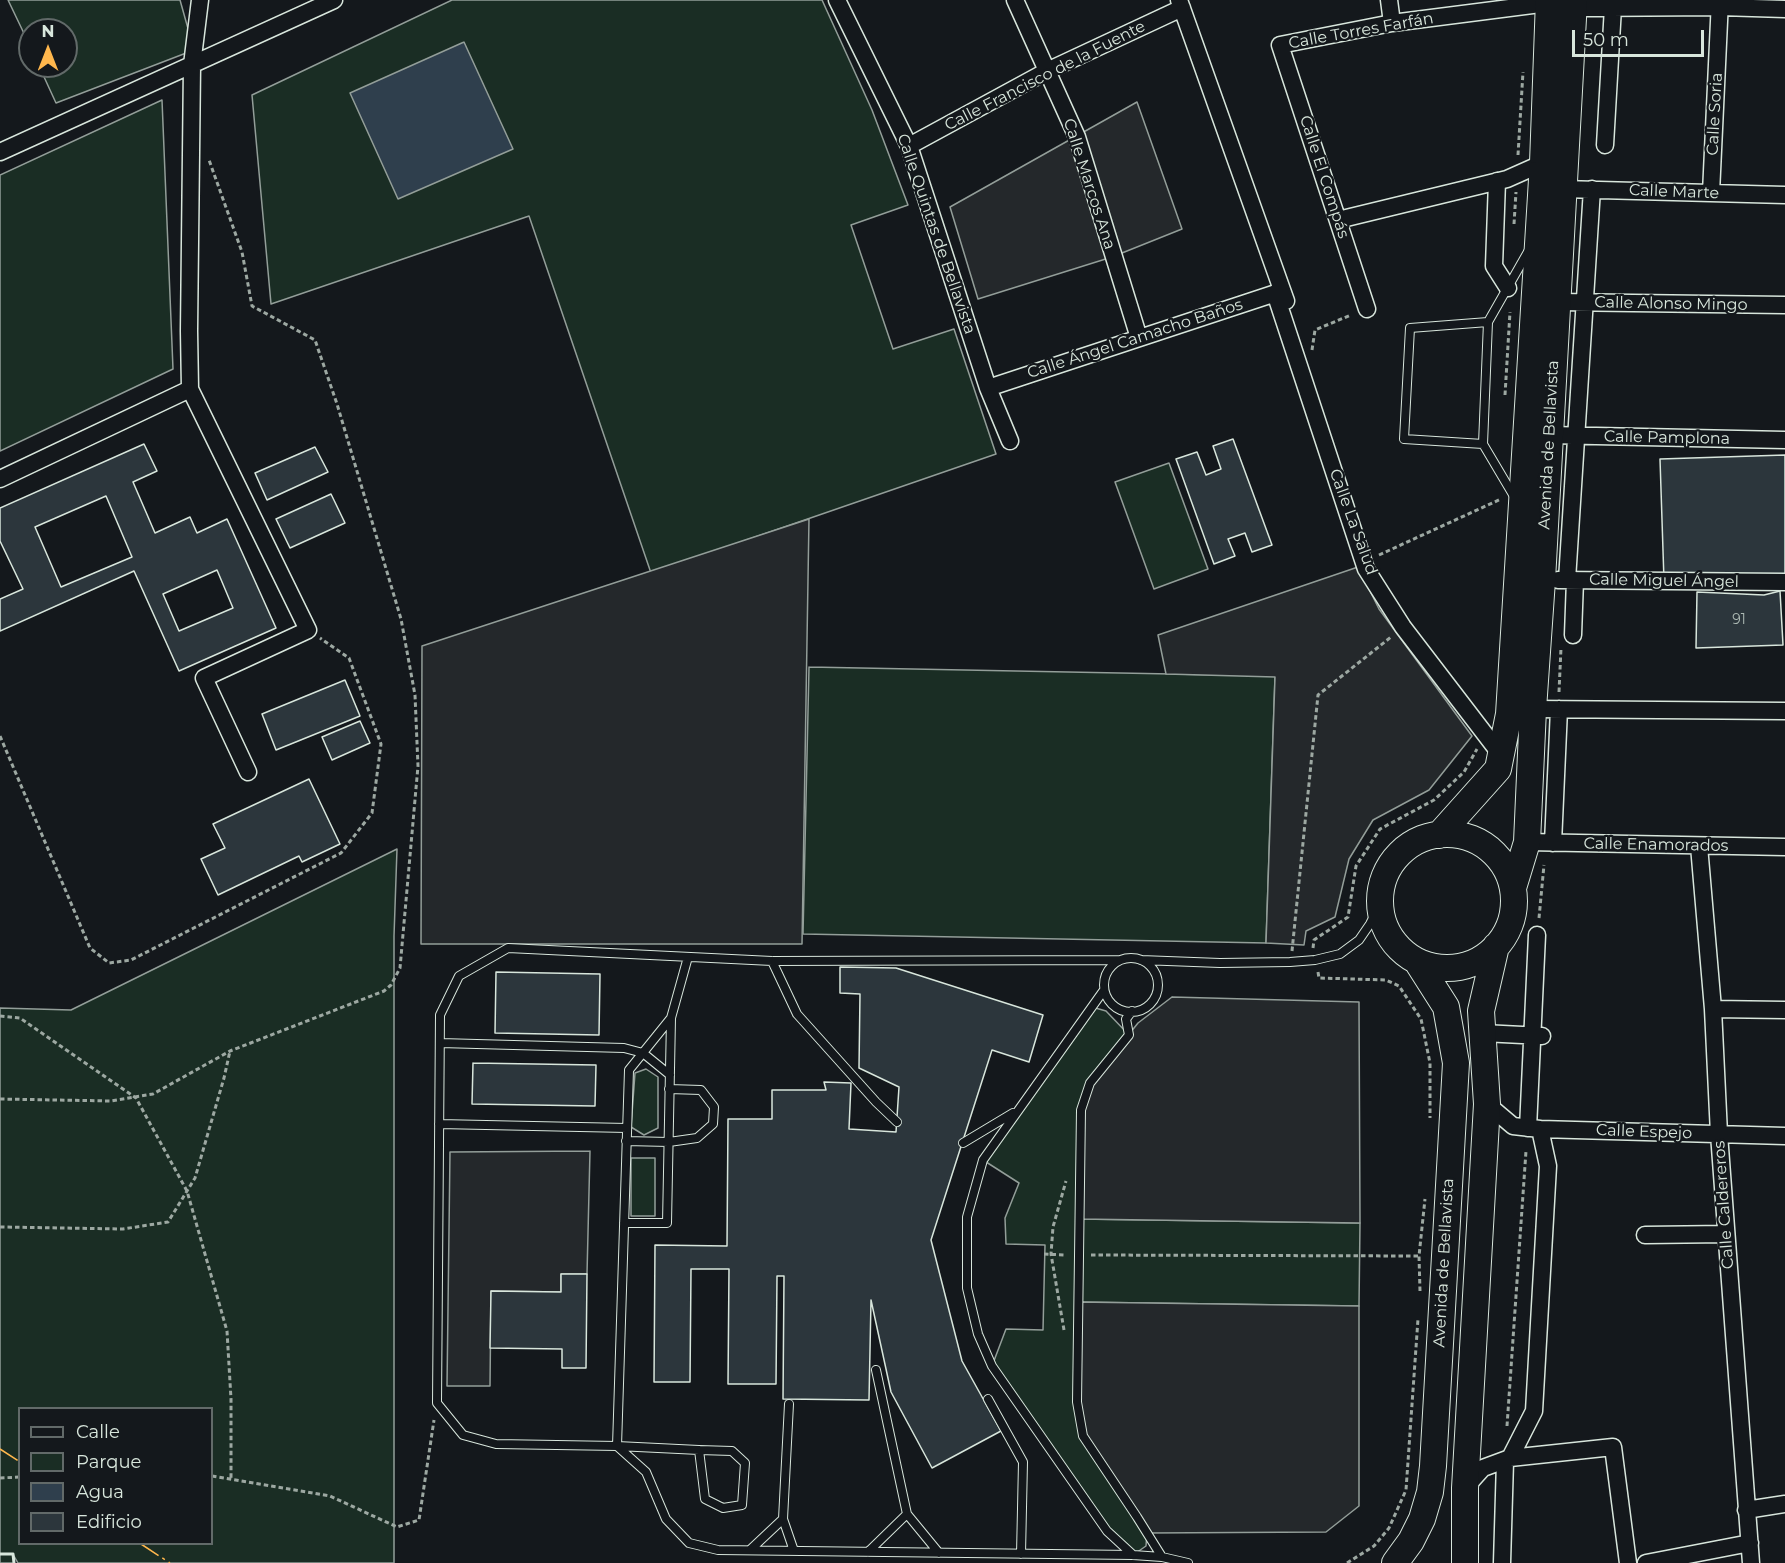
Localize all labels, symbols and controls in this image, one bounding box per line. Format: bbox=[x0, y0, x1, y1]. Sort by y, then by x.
street label: Calle Torres Farfán bbox=[1287, 9, 1435, 53]
street label: Calle Francisco de la Fuente bbox=[941, 17, 1149, 135]
north arrow bbox=[18, 18, 78, 78]
scale bar bbox=[1575, 18, 1707, 56]
text: N bbox=[42, 22, 54, 41]
text: 50 m bbox=[1583, 29, 1629, 51]
street label: Calle Soria bbox=[1703, 72, 1727, 156]
street label: Calle El Compás bbox=[1295, 113, 1353, 241]
street label: Calle Marcos Ana bbox=[1059, 116, 1119, 252]
street label: Calle Quintas de Bellavista bbox=[893, 131, 979, 337]
street label: Calle Marte bbox=[1629, 181, 1719, 203]
street label: Calle Alonso Mingo bbox=[1594, 293, 1748, 315]
street label: Calle Ángel Camacho Baños bbox=[1025, 295, 1245, 383]
street label: Avenida de Bellavista bbox=[1535, 360, 1563, 530]
street label: Calle Pamplona bbox=[1604, 427, 1730, 449]
street label: Calle La Salud bbox=[1325, 466, 1381, 578]
street label: Calle Miguel Ángel bbox=[1589, 570, 1739, 592]
house number: 91 bbox=[1732, 612, 1746, 628]
street label: Calle Enamorados bbox=[1583, 834, 1729, 856]
street label: Calle Espejo bbox=[1596, 1121, 1692, 1143]
street label: Calle Caldereros bbox=[1710, 1140, 1738, 1270]
street label: Avenida de Bellavista bbox=[1430, 1178, 1458, 1348]
legend bbox=[18, 1407, 213, 1545]
text: Calle bbox=[76, 1421, 120, 1443]
text: Parque bbox=[76, 1451, 141, 1473]
text: Agua bbox=[76, 1481, 124, 1503]
text: Edificio bbox=[76, 1511, 142, 1533]

